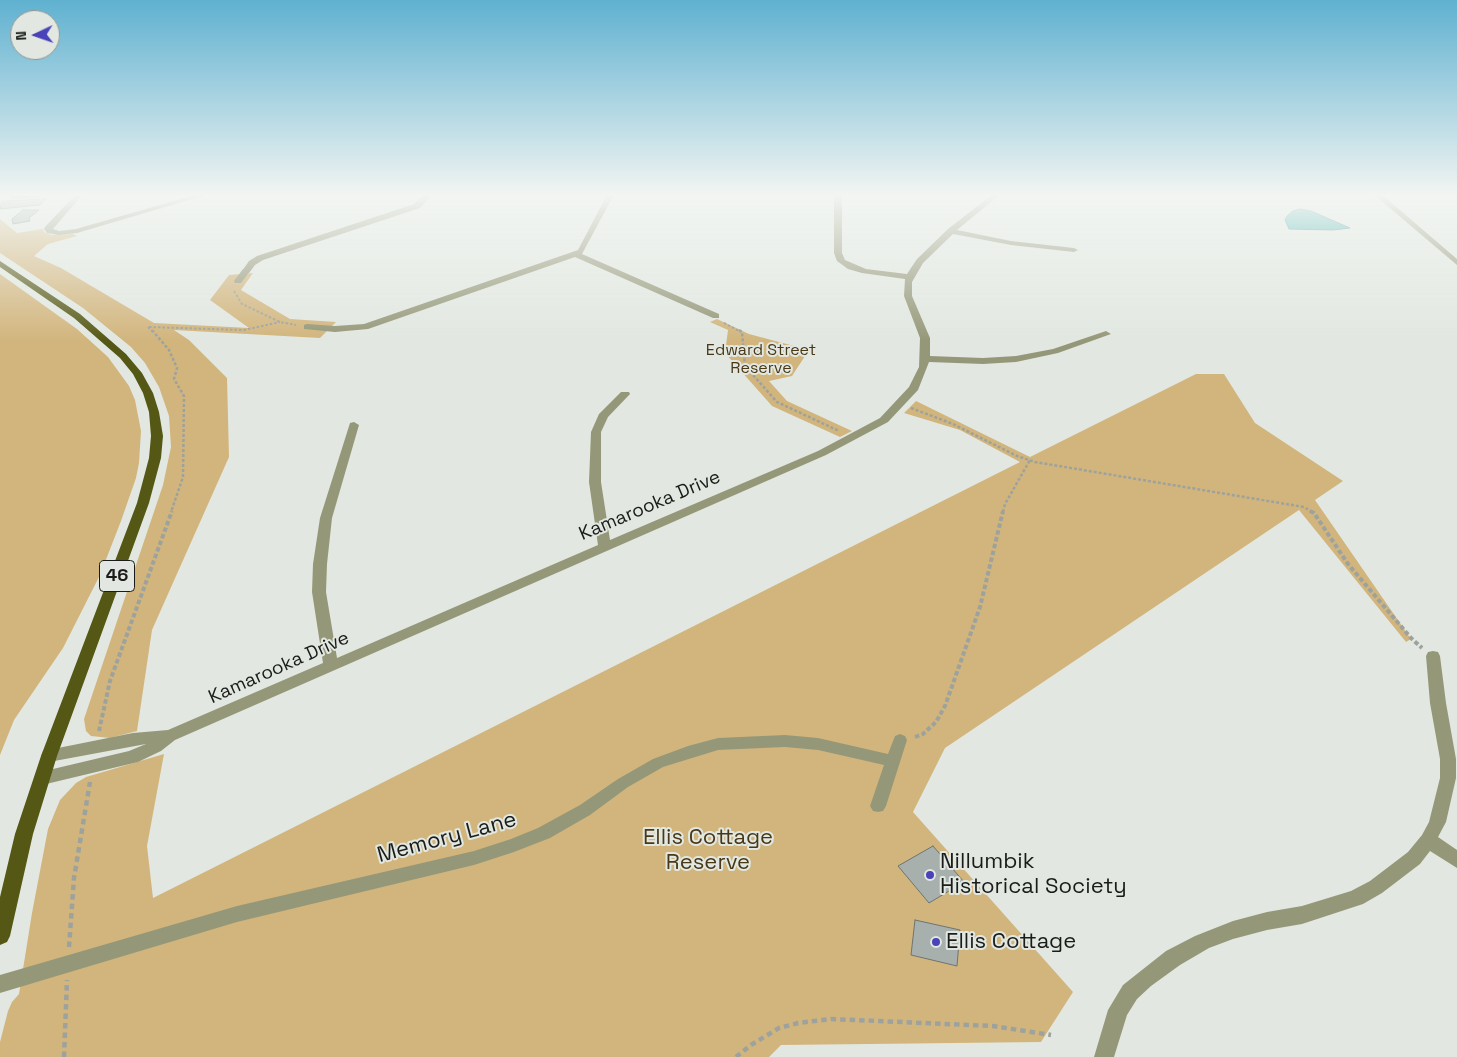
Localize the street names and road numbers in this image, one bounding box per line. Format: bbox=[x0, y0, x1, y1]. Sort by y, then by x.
street label: Kamarooka Drive bbox=[576, 466, 724, 546]
road number: 46 bbox=[100, 560, 134, 592]
street label: Kamarooka Drive bbox=[205, 627, 353, 709]
street label: Memory Lane bbox=[374, 807, 520, 869]

